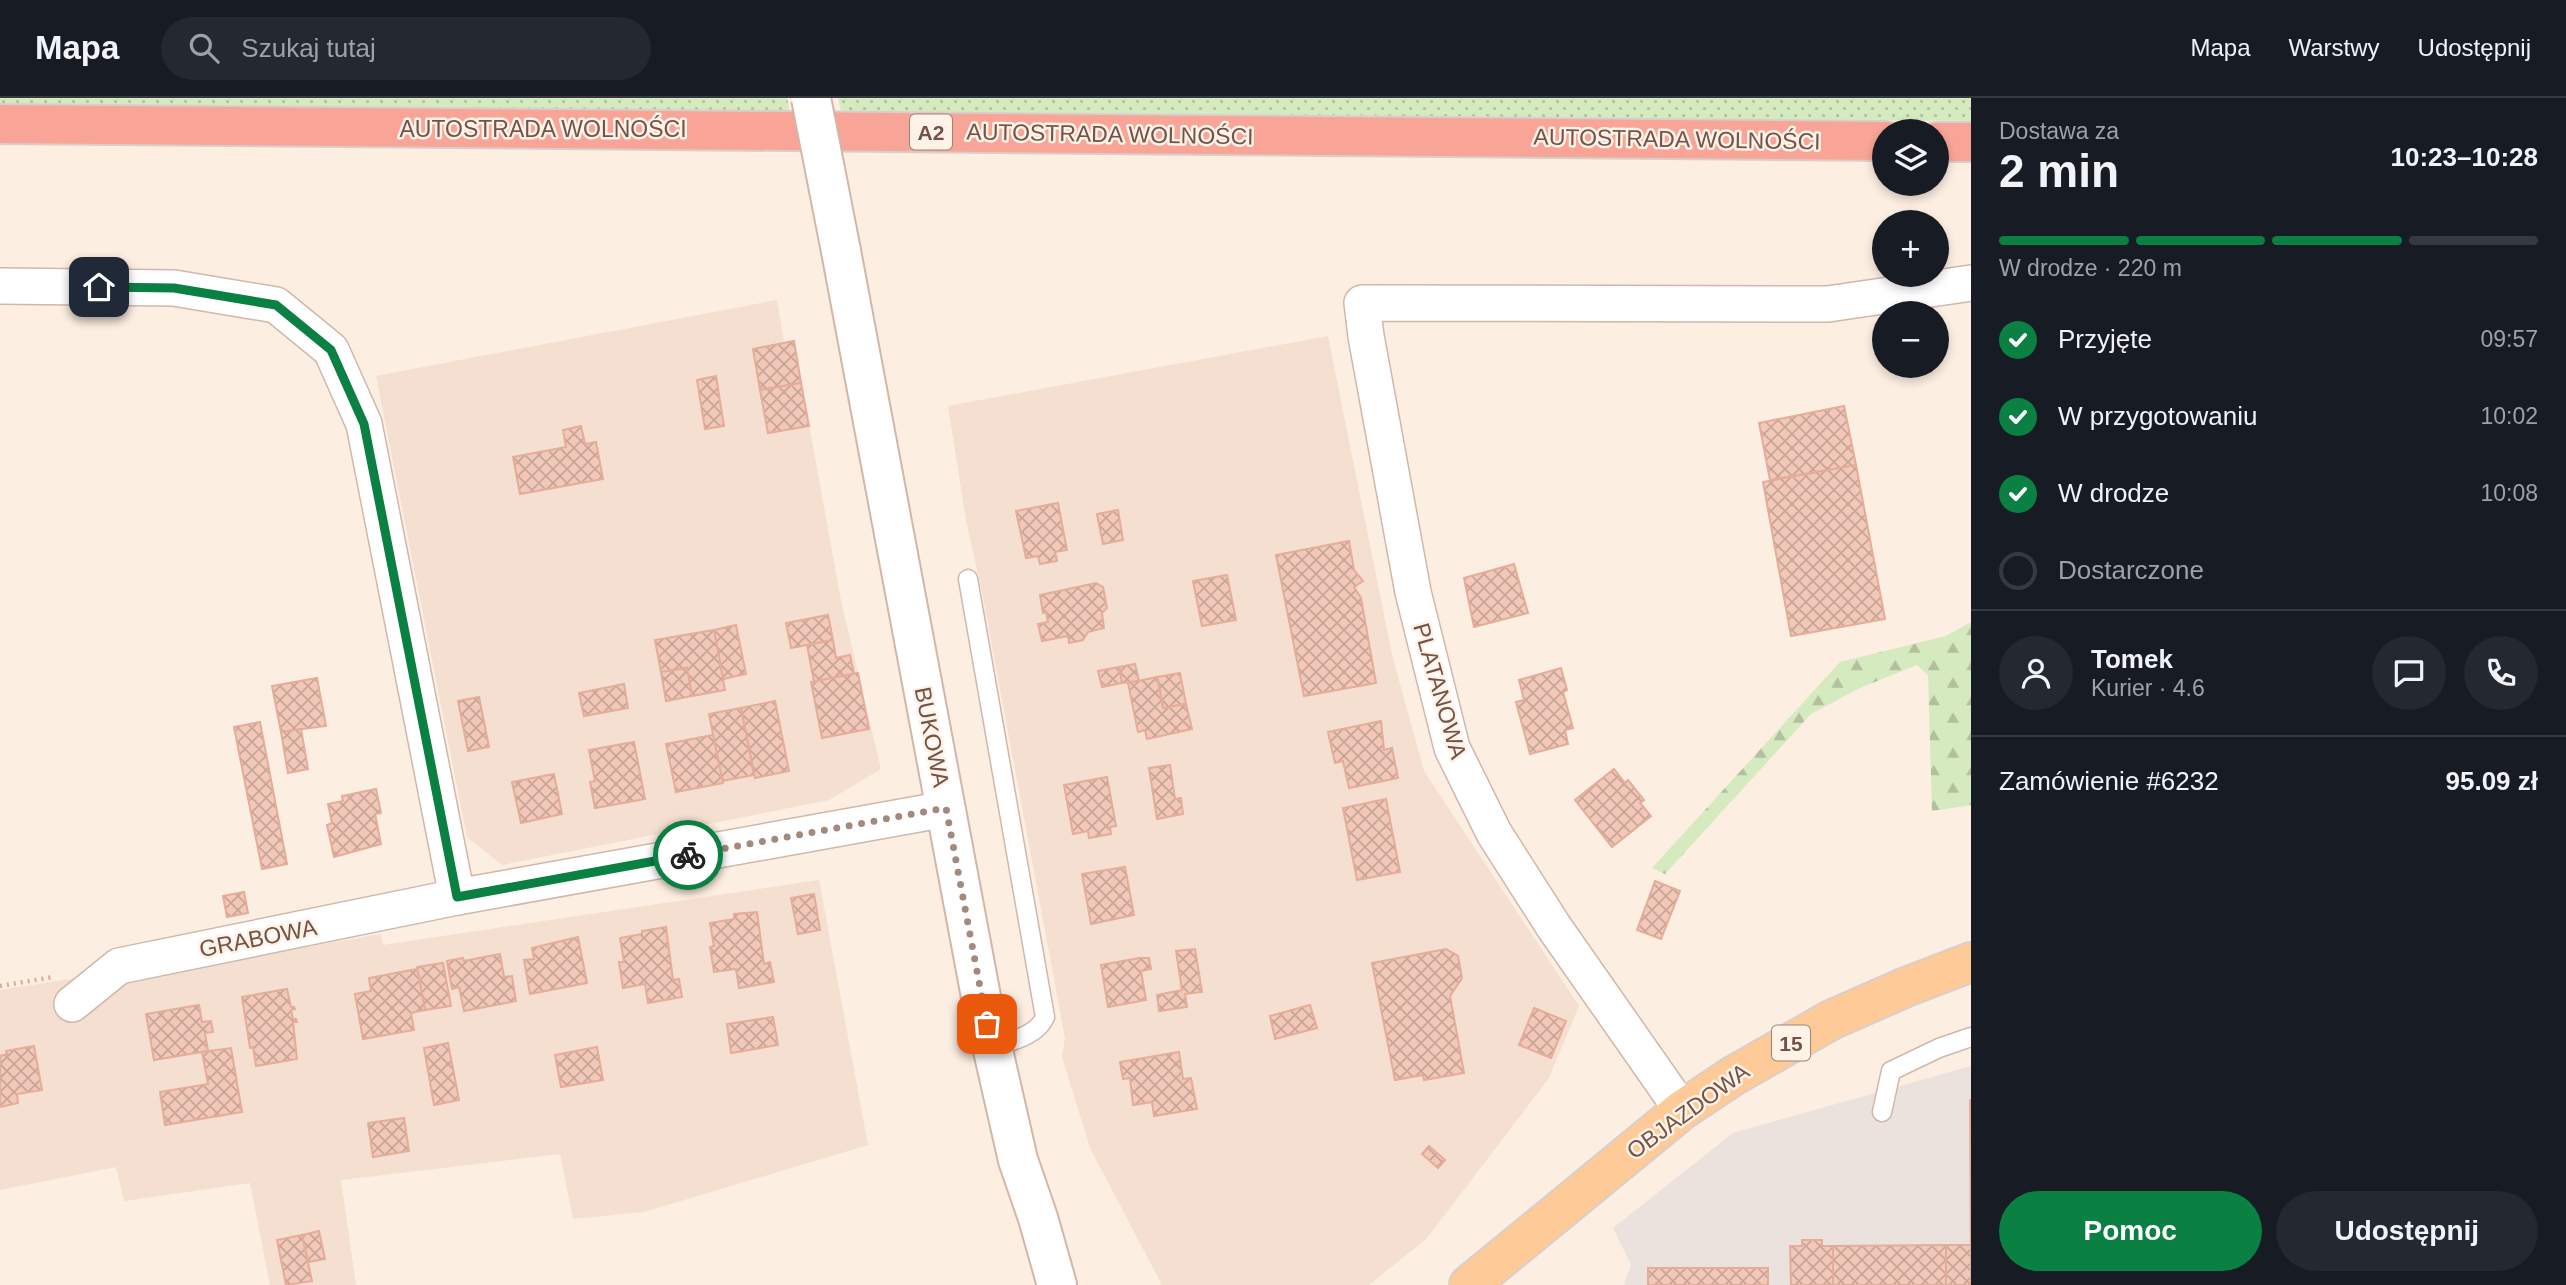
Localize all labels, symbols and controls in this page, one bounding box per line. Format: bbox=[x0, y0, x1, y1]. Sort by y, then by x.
search box bbox=[161, 17, 651, 80]
text: Mapa bbox=[35, 29, 119, 66]
icon: search bbox=[185, 29, 223, 67]
text: Szukaj tutaj bbox=[241, 33, 376, 63]
text: Mapa bbox=[2190, 34, 2250, 61]
text: Warstwy bbox=[2288, 34, 2380, 61]
text: Udostępnij bbox=[2418, 34, 2531, 61]
road number: A2 bbox=[910, 114, 952, 150]
street label: AUTOSTRADA WOLNOŚCI bbox=[399, 115, 687, 142]
street label: AUTOSTRADA WOLNOŚCI bbox=[966, 117, 1254, 150]
text: Dostawa za bbox=[1999, 118, 2119, 144]
map controls bbox=[1872, 119, 1949, 378]
button: layers bbox=[1872, 119, 1949, 196]
street label: AUTOSTRADA WOLNOŚCI bbox=[1533, 122, 1821, 155]
text: 10:23–10:28 bbox=[2391, 142, 2538, 172]
text: 2 min bbox=[1999, 145, 2119, 197]
button: + bbox=[1872, 210, 1949, 287]
text: W drodze · 220 m bbox=[1999, 255, 2182, 281]
pin bbox=[69, 257, 129, 317]
icon: home bbox=[80, 268, 118, 306]
button: − bbox=[1872, 301, 1949, 378]
icon: check bbox=[1999, 321, 2037, 359]
text: Przyjęte bbox=[2058, 324, 2152, 354]
text: 09:57 bbox=[2480, 326, 2538, 352]
icon: check bbox=[1999, 398, 2037, 436]
text: W przygotowaniu bbox=[2058, 401, 2257, 431]
text: 10:02 bbox=[2480, 403, 2538, 429]
icon: check bbox=[1999, 475, 2037, 513]
text: W drodze bbox=[2058, 478, 2169, 508]
text: 10:08 bbox=[2480, 480, 2538, 506]
text: Dostarczone bbox=[2058, 555, 2204, 585]
street label: PLATANOWA bbox=[1408, 620, 1472, 763]
button: person bbox=[1999, 636, 2073, 710]
button: chat bbox=[2372, 636, 2446, 710]
button: phone bbox=[2464, 636, 2538, 710]
text: Tomek bbox=[2091, 644, 2173, 674]
text: Kurier · 4.6 bbox=[2091, 675, 2205, 701]
street label: BUKOWA bbox=[910, 685, 955, 790]
text: Zamówienie #6232 bbox=[1999, 766, 2219, 796]
text: 95.09 zł bbox=[2445, 766, 2538, 796]
courier bbox=[653, 820, 723, 890]
icon: bike bbox=[669, 836, 707, 874]
street label: GRABOWA bbox=[197, 914, 320, 962]
pin bbox=[957, 994, 1017, 1054]
icon: bag bbox=[968, 1005, 1006, 1043]
road number: 15 bbox=[1772, 1026, 1810, 1060]
street label: OBJAZDOWA bbox=[1622, 1058, 1755, 1164]
button: Pomoc bbox=[1999, 1191, 2262, 1271]
button: Udostępnij bbox=[2276, 1191, 2538, 1271]

